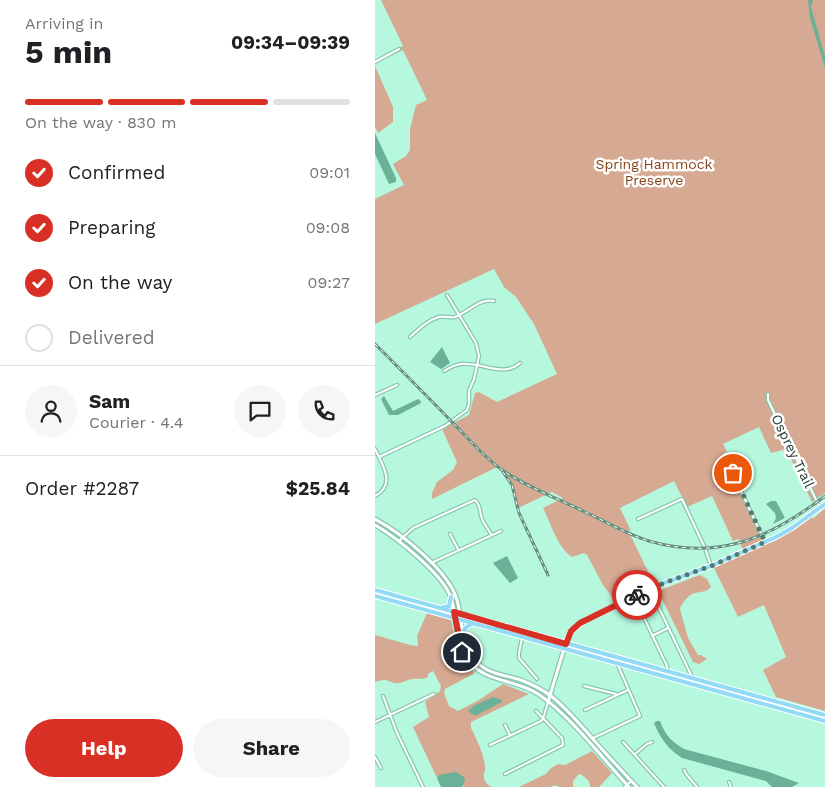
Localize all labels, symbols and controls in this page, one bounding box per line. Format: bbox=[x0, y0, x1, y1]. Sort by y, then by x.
text: Arriving in bbox=[25, 14, 103, 33]
text: 09:34–09:39 bbox=[231, 31, 350, 54]
text: 5 min bbox=[25, 33, 112, 71]
text: On the way · 830 m bbox=[25, 113, 177, 132]
park label: Spring Hammock Preserve bbox=[596, 156, 713, 188]
icon: check bbox=[25, 159, 53, 187]
text: Confirmed bbox=[68, 161, 165, 184]
text: 09:01 bbox=[309, 163, 350, 182]
icon: check bbox=[25, 214, 53, 242]
text: Preparing bbox=[68, 216, 155, 239]
text: 09:08 bbox=[306, 218, 350, 237]
icon: check bbox=[25, 269, 53, 297]
text: On the way bbox=[68, 271, 172, 294]
text: 09:27 bbox=[307, 273, 350, 292]
text: Delivered bbox=[68, 326, 155, 349]
button: person bbox=[25, 385, 77, 437]
button: chat bbox=[234, 385, 286, 437]
button: phone bbox=[298, 385, 350, 437]
text: Sam bbox=[89, 390, 130, 413]
street label: Osprey Trail bbox=[768, 412, 818, 491]
text: Courier · 4.4 bbox=[89, 413, 184, 432]
pin bbox=[712, 452, 754, 494]
icon: bag bbox=[719, 459, 747, 487]
text: Order #2287 bbox=[25, 477, 139, 500]
text: $25.84 bbox=[286, 477, 350, 500]
courier bbox=[612, 570, 662, 620]
icon: bike bbox=[623, 581, 651, 609]
pin bbox=[441, 631, 483, 673]
icon: home bbox=[448, 638, 476, 666]
button: Help bbox=[25, 719, 183, 777]
button: Share bbox=[193, 719, 350, 777]

